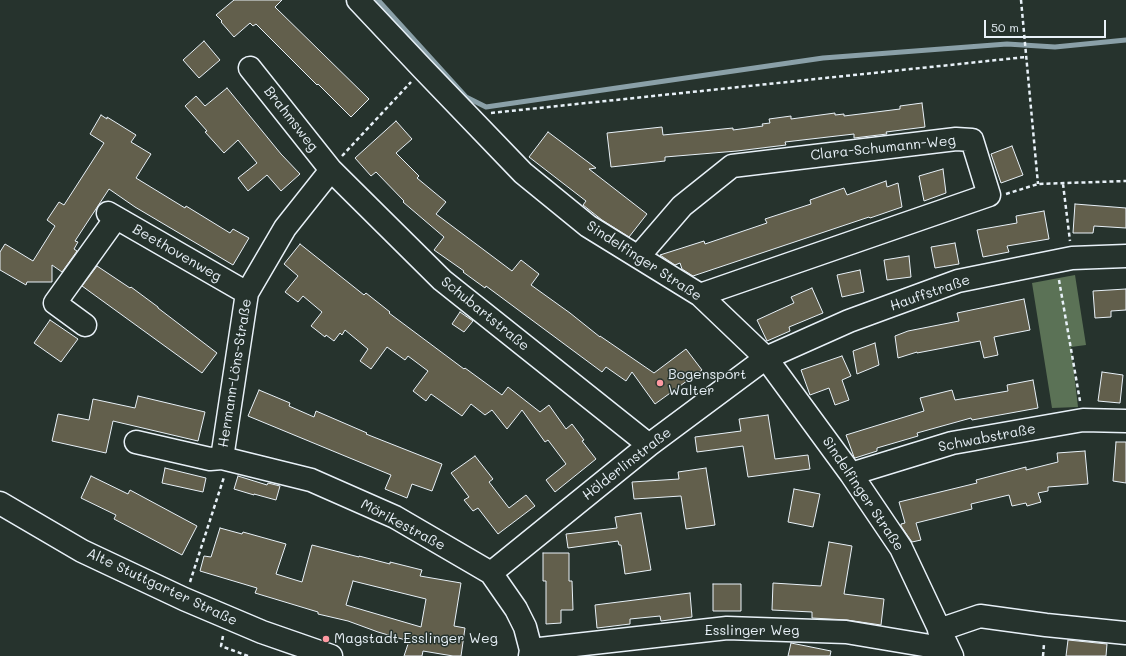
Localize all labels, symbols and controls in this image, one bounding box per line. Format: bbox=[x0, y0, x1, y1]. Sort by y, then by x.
scale bar bbox=[986, 12, 1108, 38]
text: 50 m bbox=[991, 19, 1019, 35]
street label: Brahmsweg bbox=[260, 83, 322, 155]
street label: Clara-Schumann-Weg bbox=[810, 132, 956, 164]
street label: Sindelfinger Straße bbox=[583, 217, 705, 305]
street label: Beethovenweg bbox=[130, 221, 224, 285]
street label: Hauffstraße bbox=[888, 271, 972, 315]
street label: Schubartstraße bbox=[437, 273, 533, 355]
street label: Hermann-Löns-Straße bbox=[215, 297, 255, 449]
place label: Bogensport Walter bbox=[668, 367, 746, 400]
marker: Bogensport Walter bbox=[655, 378, 665, 388]
street label: Schwabstraße bbox=[937, 420, 1037, 456]
street label: Hölderlinstraße bbox=[579, 424, 675, 504]
street label: Sindelfinger Straße bbox=[819, 434, 907, 554]
street label: Mörikestraße bbox=[358, 496, 448, 554]
street label: Alte Stuttgarter Straße bbox=[84, 545, 240, 629]
street label: Esslinger Weg bbox=[705, 623, 799, 639]
place label: Magstadt Esslinger Weg bbox=[334, 631, 498, 647]
marker: Magstadt Esslinger Weg bbox=[321, 634, 331, 644]

